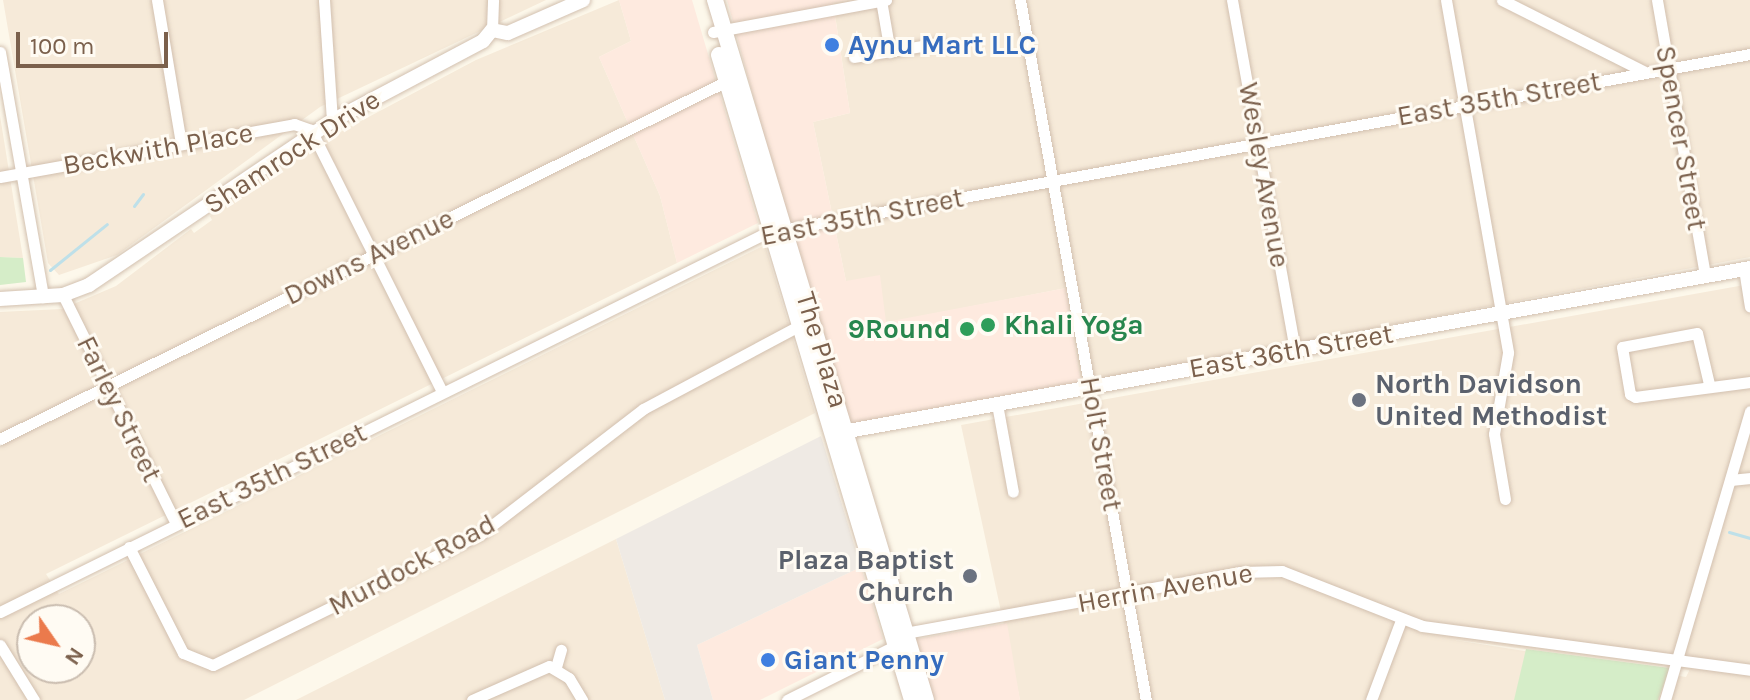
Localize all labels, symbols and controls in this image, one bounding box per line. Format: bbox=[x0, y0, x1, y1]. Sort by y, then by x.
scale bar bbox=[20, 16, 172, 66]
place label: Aynu Mart LLC bbox=[848, 28, 1036, 62]
text: 100 m bbox=[30, 32, 95, 60]
marker: Aynu Mart LLC bbox=[823, 36, 841, 54]
street label: Spencer Street bbox=[1648, 43, 1714, 233]
street label: East 35th Street bbox=[1394, 65, 1604, 133]
street label: Wesley Avenue bbox=[1231, 80, 1297, 270]
street label: Shamrock Drive bbox=[198, 83, 386, 221]
street label: Beckwith Place bbox=[60, 116, 256, 182]
street label: East 35th Street bbox=[758, 181, 966, 253]
street label: Downs Avenue bbox=[279, 201, 459, 313]
street label: The Plaza bbox=[788, 288, 856, 412]
place label: Khali Yoga bbox=[1004, 308, 1144, 342]
place label: 9Round bbox=[848, 312, 951, 346]
marker: Khali Yoga bbox=[979, 316, 997, 334]
street label: East 36th Street bbox=[1186, 317, 1396, 385]
marker: 9Round bbox=[958, 320, 976, 338]
street label: Farley Street bbox=[69, 330, 169, 488]
place label: North Davidson United Methodist bbox=[1375, 367, 1607, 433]
street label: Holt Street bbox=[1073, 374, 1129, 514]
marker: North Davidson United Methodist bbox=[1350, 391, 1368, 409]
street label: East 35th Street bbox=[172, 416, 372, 536]
street label: Murdock Road bbox=[323, 507, 501, 623]
place label: Plaza Baptist Church bbox=[778, 543, 954, 609]
street label: Herrin Avenue bbox=[1075, 556, 1255, 620]
marker: Plaza Baptist Church bbox=[961, 567, 979, 585]
north arrow bbox=[16, 604, 96, 684]
text: N bbox=[59, 642, 89, 670]
place label: Giant Penny bbox=[784, 643, 944, 677]
marker: Giant Penny bbox=[759, 651, 777, 669]

